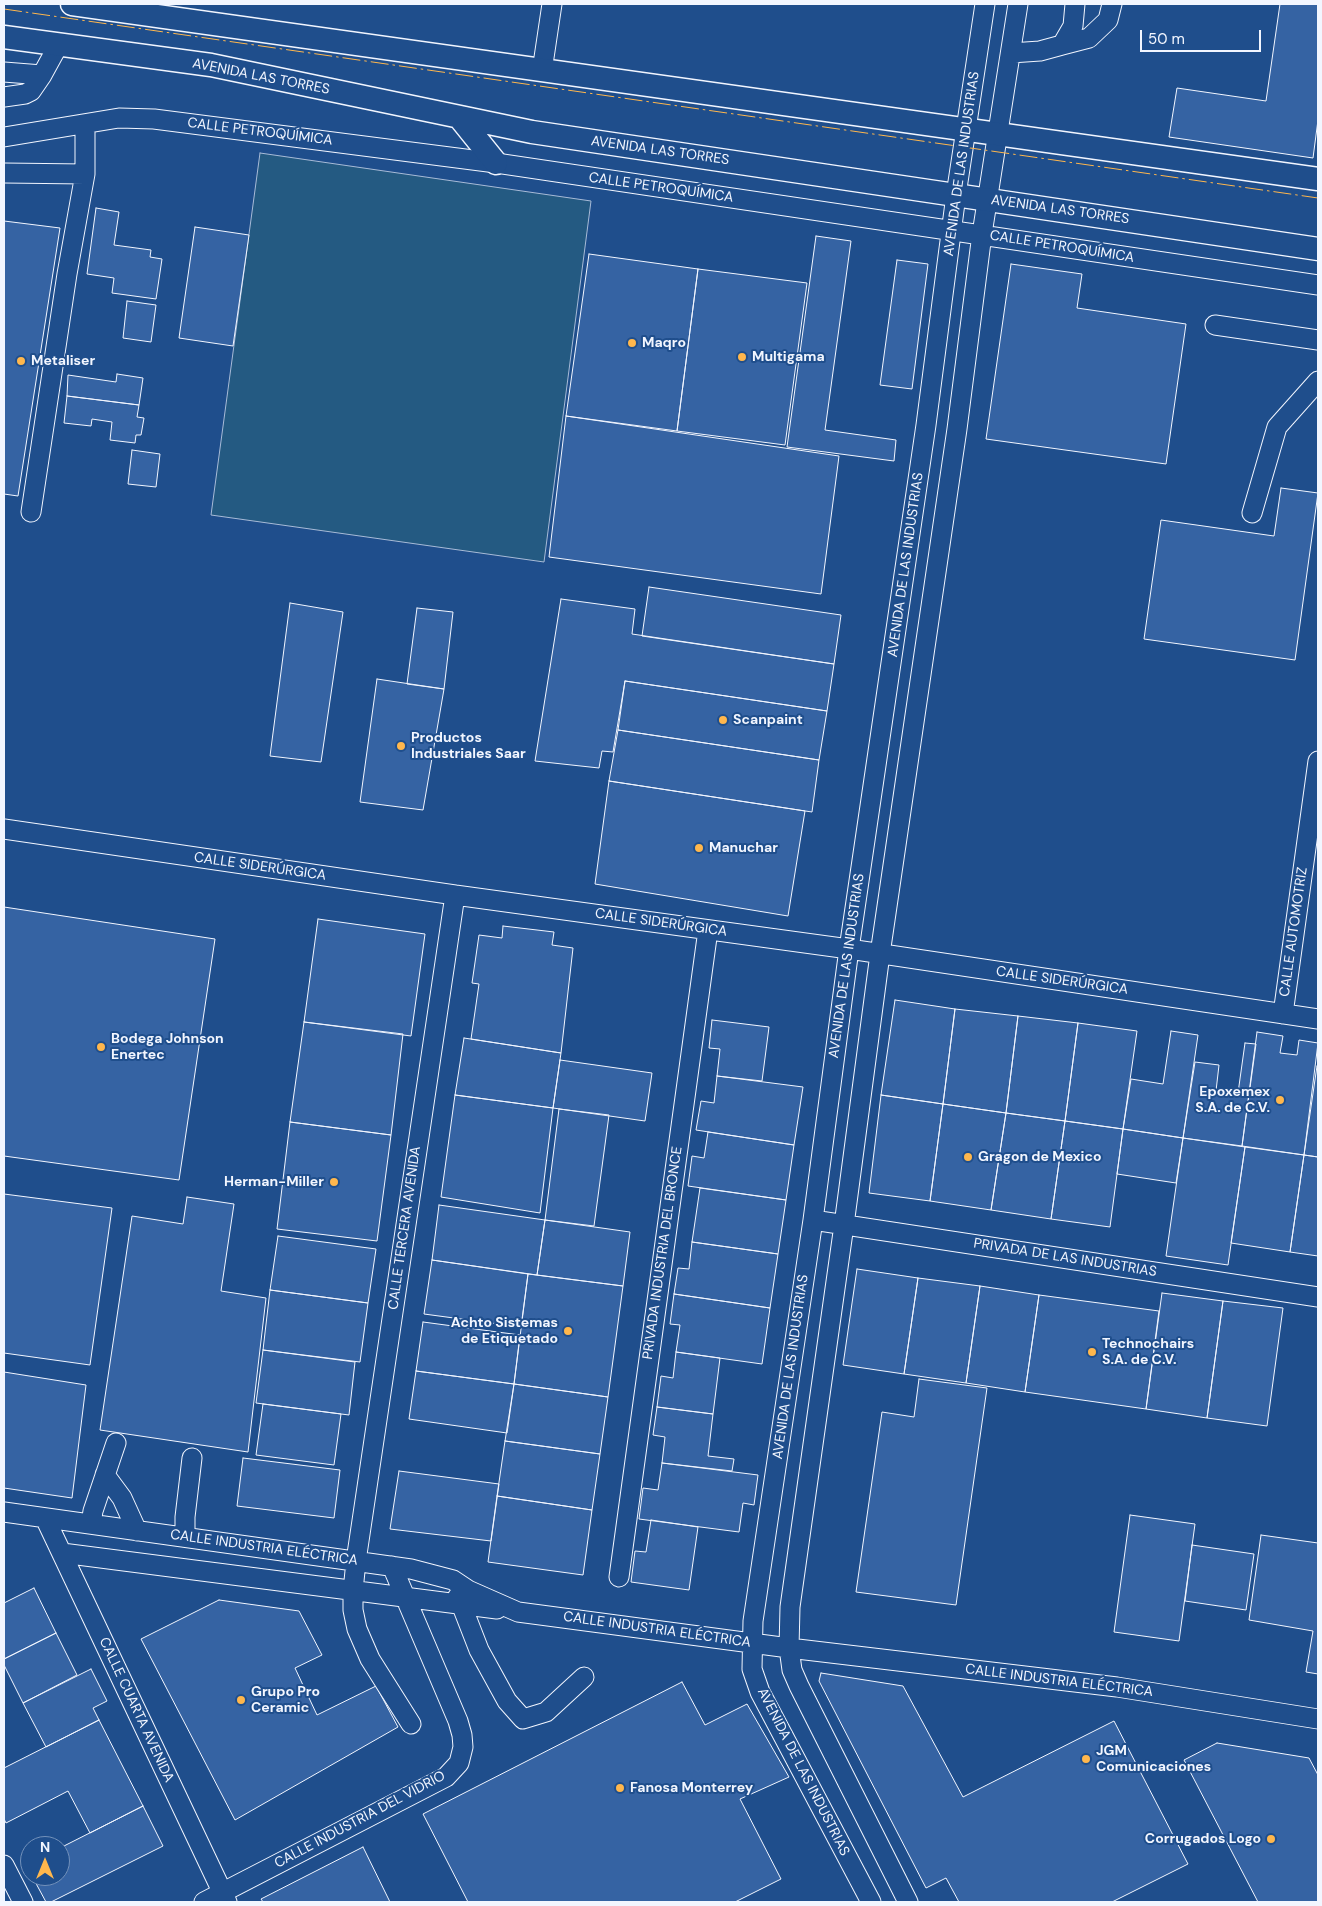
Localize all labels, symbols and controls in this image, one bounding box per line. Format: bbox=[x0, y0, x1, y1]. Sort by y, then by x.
scale bar bbox=[1142, 20, 1263, 52]
text: 50 m bbox=[1148, 29, 1185, 49]
street label: AVENIDA LAS TORRES bbox=[191, 55, 331, 99]
street label: AVENIDA DE LAS INDUSTRIAS bbox=[941, 71, 983, 257]
street label: CALLE PETROQUÍMICA bbox=[187, 115, 333, 149]
street label: AVENIDA LAS TORRES bbox=[590, 133, 730, 169]
street label: CALLE PETROQUÍMICA bbox=[588, 170, 734, 206]
street label: AVENIDA LAS TORRES bbox=[990, 192, 1130, 228]
street label: CALLE PETROQUÍMICA bbox=[989, 227, 1135, 267]
place label: Maqro bbox=[642, 335, 686, 351]
marker: Maqro bbox=[626, 337, 638, 349]
place label: Multigama bbox=[752, 349, 825, 365]
marker: Multigama bbox=[736, 351, 748, 363]
place label: Metaliser bbox=[31, 353, 95, 369]
marker: Metaliser bbox=[15, 355, 27, 367]
street label: AVENIDA DE LAS INDUSTRIAS bbox=[885, 472, 927, 658]
place label: Scanpaint bbox=[733, 712, 803, 728]
marker: Scanpaint bbox=[717, 714, 729, 726]
place label: Productos Industriales Saar bbox=[411, 730, 526, 762]
marker: Productos Industriales Saar bbox=[395, 740, 407, 752]
place label: Manuchar bbox=[709, 840, 778, 856]
marker: Manuchar bbox=[693, 842, 705, 854]
street label: CALLE SIDERÚRGICA bbox=[193, 849, 327, 885]
street label: CALLE AUTOMOTRIZ bbox=[1277, 866, 1311, 998]
street label: AVENIDA DE LAS INDUSTRIAS bbox=[826, 873, 868, 1059]
street label: CALLE SIDERÚRGICA bbox=[594, 905, 728, 941]
street label: CALLE SIDERÚRGICA bbox=[995, 963, 1129, 999]
place label: Bodega Johnson Enertec bbox=[111, 1031, 224, 1064]
marker: Bodega Johnson Enertec bbox=[95, 1041, 107, 1053]
place label: Epoxemex S.A. de C.V. bbox=[1195, 1084, 1270, 1116]
marker: Epoxemex S.A. de C.V. bbox=[1274, 1094, 1286, 1106]
street label: CALLE TERCERA AVENIDA bbox=[385, 1145, 425, 1311]
street label: PRIVADA INDUSTRIA DEL BRONCE bbox=[640, 1145, 686, 1361]
place label: Gragon de Mexico bbox=[978, 1149, 1101, 1165]
marker: Gragon de Mexico bbox=[962, 1151, 974, 1163]
place label: Herman-Miller bbox=[224, 1174, 324, 1190]
marker: Herman-Miller bbox=[328, 1176, 340, 1188]
street label: PRIVADA DE LAS INDUSTRIAS bbox=[972, 1235, 1158, 1281]
street label: AVENIDA DE LAS INDUSTRIAS bbox=[770, 1274, 812, 1460]
place label: Achto Sistemas de Etiquetado bbox=[451, 1315, 558, 1348]
marker: Achto Sistemas de Etiquetado bbox=[562, 1325, 574, 1337]
place label: Technochairs S.A. de C.V. bbox=[1102, 1336, 1194, 1368]
marker: Technochairs S.A. de C.V. bbox=[1086, 1346, 1098, 1358]
street label: CALLE INDUSTRIA ELÉCTRICA bbox=[169, 1527, 359, 1569]
street label: CALLE INDUSTRIA ELÉCTRICA bbox=[562, 1609, 752, 1651]
street label: CALLE CUARTA AVENIDA bbox=[95, 1635, 177, 1785]
street label: CALLE INDUSTRIA ELÉCTRICA bbox=[964, 1661, 1154, 1701]
place label: Grupo Pro Ceramic bbox=[251, 1684, 320, 1716]
street label: AVENIDA DE LAS INDUSTRIAS bbox=[753, 1685, 853, 1859]
marker: Grupo Pro Ceramic bbox=[235, 1694, 247, 1706]
place label: JGM Comunicaciones bbox=[1096, 1743, 1211, 1775]
marker: JGM Comunicaciones bbox=[1080, 1753, 1092, 1765]
street label: CALLE INDUSTRIA DEL VIDRIO bbox=[272, 1768, 448, 1872]
place label: Fanosa Monterrey bbox=[630, 1780, 753, 1796]
marker: Fanosa Monterrey bbox=[614, 1782, 626, 1794]
place label: Corrugados Logo bbox=[1145, 1831, 1261, 1847]
marker: Corrugados Logo bbox=[1265, 1833, 1277, 1845]
north arrow bbox=[20, 1836, 70, 1886]
text: N bbox=[40, 1838, 50, 1856]

